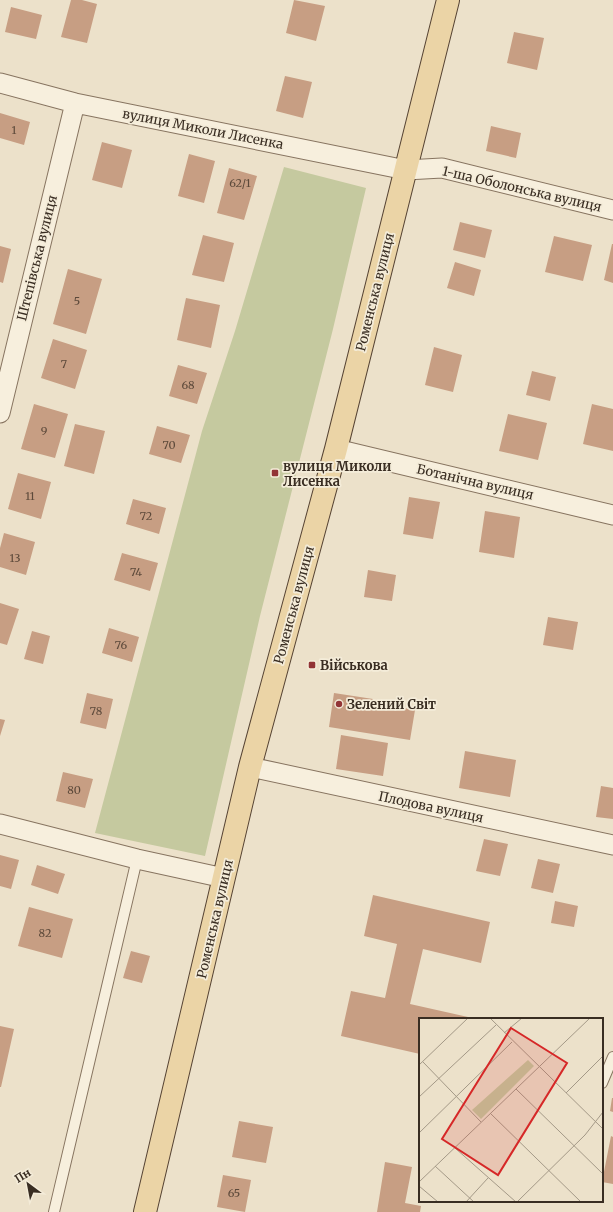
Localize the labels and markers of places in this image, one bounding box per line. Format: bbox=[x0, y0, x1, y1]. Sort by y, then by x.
place label: вулиця Миколи Лисенка bbox=[283, 458, 391, 490]
marker: вулиця Миколи Лисенка bbox=[270, 468, 280, 478]
place label: Військова bbox=[320, 657, 388, 674]
marker: Військова bbox=[307, 660, 317, 670]
place label: Зелений Світ bbox=[347, 696, 436, 713]
marker: Зелений Світ bbox=[334, 699, 344, 709]

